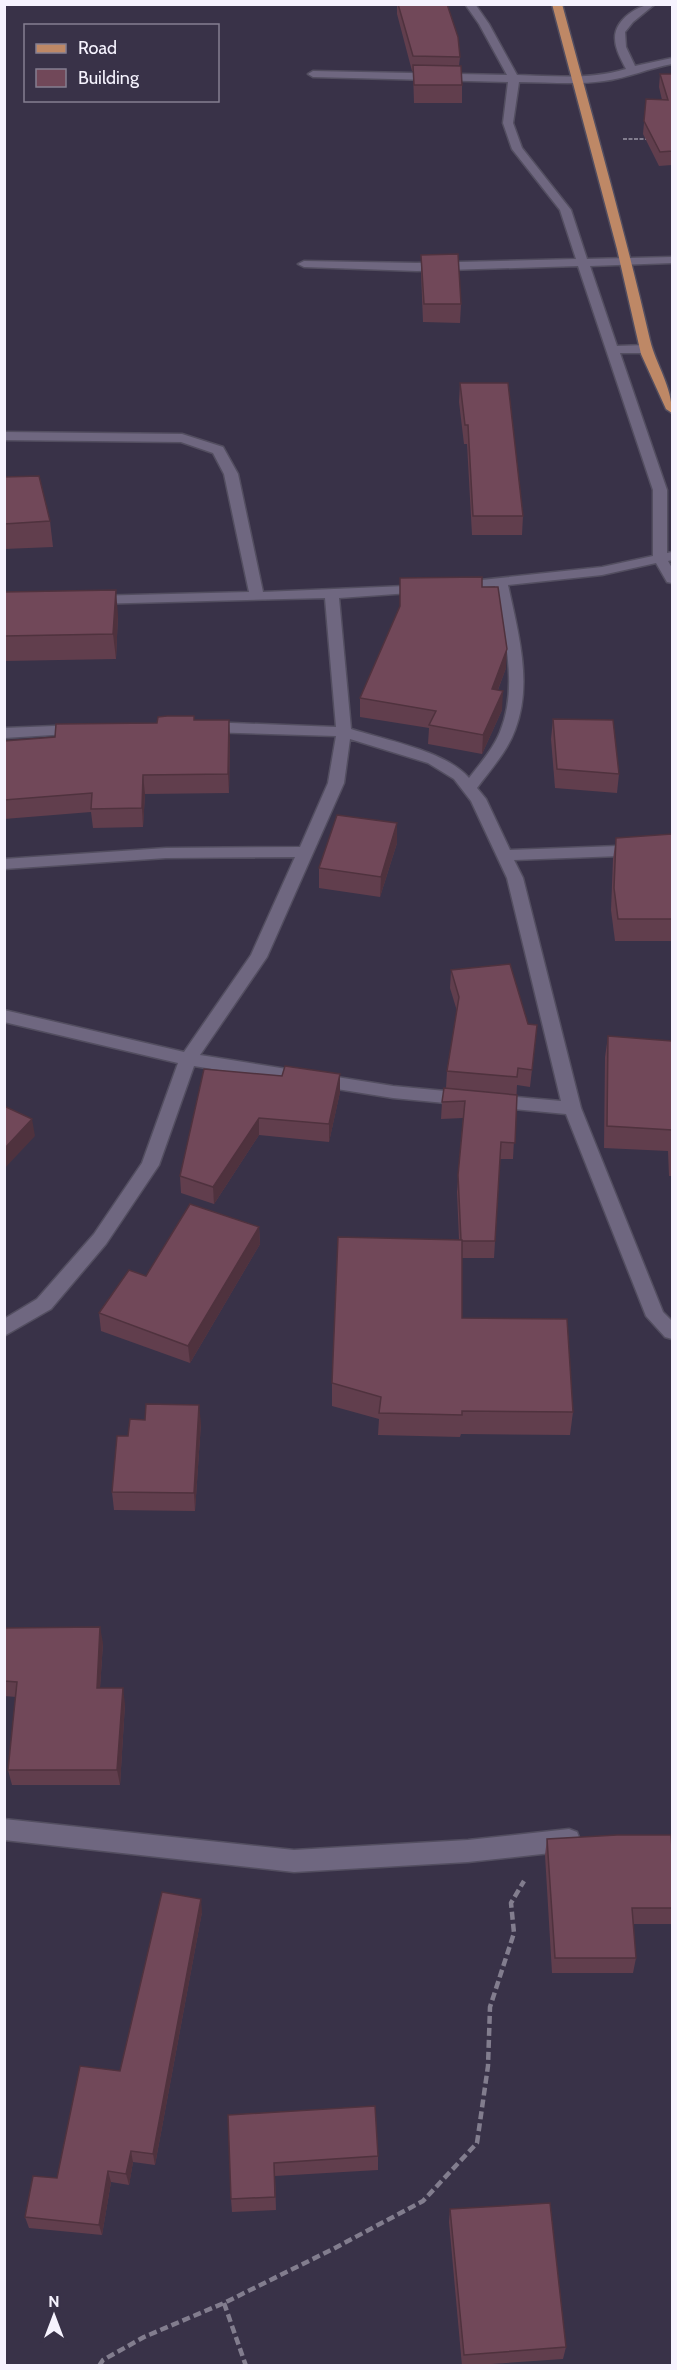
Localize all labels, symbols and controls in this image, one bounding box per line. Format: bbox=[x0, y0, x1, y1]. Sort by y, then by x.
legend bbox=[24, 24, 219, 102]
text: Road bbox=[78, 37, 117, 59]
text: Building bbox=[78, 67, 140, 89]
north arrow bbox=[24, 2286, 84, 2346]
text: N bbox=[48, 2292, 60, 2311]

